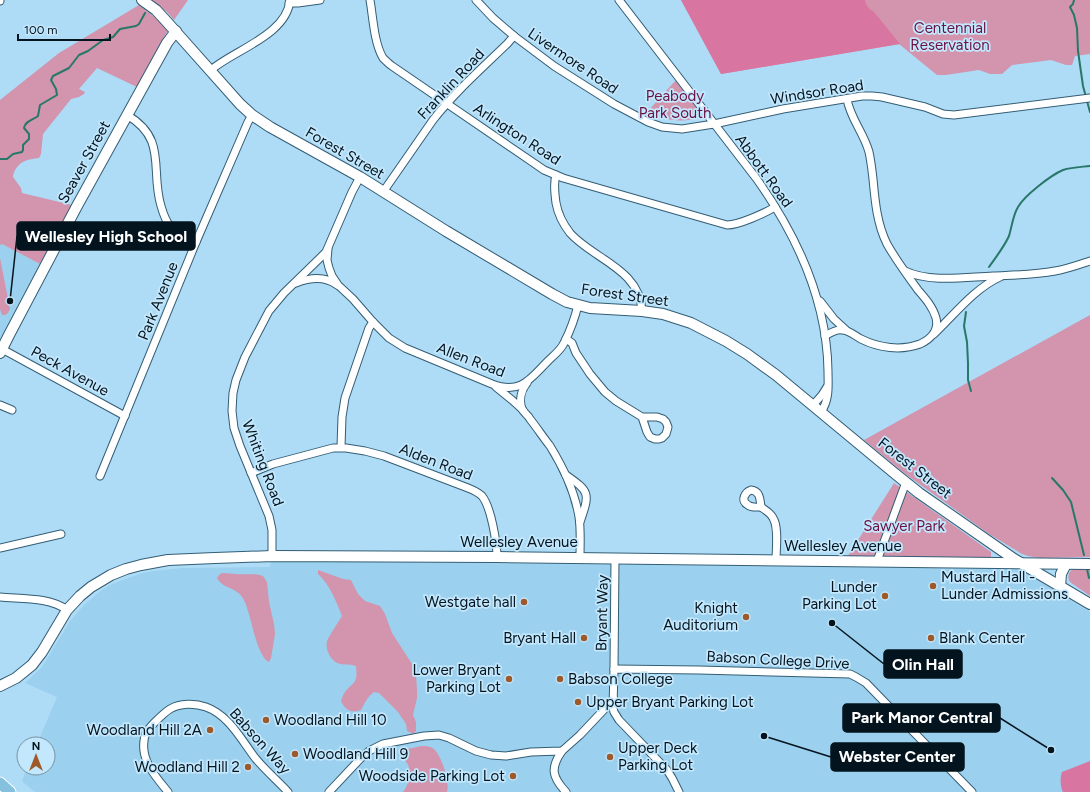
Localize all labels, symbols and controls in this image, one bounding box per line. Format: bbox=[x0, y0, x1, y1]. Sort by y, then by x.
scale bar bbox=[18, 16, 110, 42]
park label: Centennial Reservation bbox=[910, 19, 990, 54]
text: 100 m bbox=[24, 23, 58, 37]
street label: Livermore Road bbox=[524, 24, 622, 98]
street label: Franklin Road bbox=[414, 45, 488, 123]
street label: Windsor Road bbox=[769, 76, 865, 108]
park label: Peabody Park South bbox=[639, 87, 711, 122]
street label: Arlington Road bbox=[470, 99, 564, 169]
street label: Seaver Street bbox=[54, 117, 114, 206]
street label: Forest Street bbox=[302, 123, 388, 183]
street label: Abbott Road bbox=[731, 131, 797, 211]
callout: Wellesley High School bbox=[17, 222, 195, 250]
text: Wellesley High School bbox=[25, 227, 187, 246]
street label: Park Avenue bbox=[134, 259, 182, 343]
street label: Forest Street bbox=[580, 280, 670, 310]
street label: Allen Road bbox=[434, 339, 508, 381]
street label: Peck Avenue bbox=[28, 342, 112, 400]
street label: Whiting Road bbox=[238, 417, 288, 509]
street label: Forest Street bbox=[875, 434, 956, 502]
street label: Alden Road bbox=[397, 440, 475, 484]
park label: Sawyer Park bbox=[863, 517, 946, 535]
street label: Wellesley Avenue bbox=[460, 533, 578, 551]
street label: Wellesley Avenue bbox=[784, 537, 902, 555]
place label: Mustard Hall - Lunder Admissions bbox=[941, 568, 1068, 603]
street label: Bryant Way bbox=[592, 574, 612, 651]
place label: Lunder Parking Lot bbox=[802, 578, 877, 613]
marker: Mustard Hall - Lunder Admissions bbox=[928, 581, 938, 591]
marker: Lunder Parking Lot bbox=[880, 591, 890, 601]
place label: Westgate hall bbox=[425, 593, 516, 611]
marker: Westgate hall bbox=[519, 597, 529, 607]
place label: Knight Auditorium bbox=[663, 599, 738, 634]
marker: Knight Auditorium bbox=[741, 612, 751, 622]
place label: Bryant Hall bbox=[503, 629, 576, 647]
place label: Blank Center bbox=[939, 629, 1025, 647]
marker: Bryant Hall bbox=[579, 633, 589, 643]
marker: Blank Center bbox=[926, 633, 936, 643]
street label: Babson College Drive bbox=[706, 647, 850, 673]
callout: Olin Hall bbox=[884, 650, 962, 678]
text: Olin Hall bbox=[892, 655, 954, 674]
place label: Lower Bryant Parking Lot bbox=[413, 661, 501, 696]
place label: Babson College bbox=[568, 670, 673, 688]
marker: Lower Bryant Parking Lot bbox=[504, 674, 514, 684]
marker: Babson College bbox=[555, 674, 565, 684]
place label: Upper Bryant Parking Lot bbox=[586, 693, 754, 711]
marker: Upper Bryant Parking Lot bbox=[573, 697, 583, 707]
street label: Babson Way bbox=[226, 704, 294, 778]
callout: Park Manor Central bbox=[843, 704, 1000, 732]
text: Park Manor Central bbox=[851, 708, 993, 727]
place label: Woodland Hill 10 bbox=[274, 711, 387, 729]
marker: Woodland Hill 10 bbox=[261, 715, 271, 725]
place label: Woodland Hill 2A bbox=[87, 721, 202, 739]
marker: Woodland Hill 2A bbox=[205, 725, 215, 735]
north arrow bbox=[16, 736, 56, 776]
place label: Upper Deck Parking Lot bbox=[618, 739, 698, 774]
text: N bbox=[32, 740, 40, 753]
callout: Webster Center bbox=[831, 743, 964, 771]
place label: Woodland Hill 9 bbox=[303, 745, 408, 763]
text: Webster Center bbox=[839, 747, 955, 766]
marker: Woodland Hill 9 bbox=[290, 749, 300, 759]
marker: Upper Deck Parking Lot bbox=[605, 752, 615, 762]
place label: Woodland Hill 2 bbox=[135, 758, 240, 776]
marker: Woodland Hill 2 bbox=[243, 762, 253, 772]
place label: Woodside Parking Lot bbox=[359, 767, 505, 785]
marker: Woodside Parking Lot bbox=[508, 771, 518, 781]

